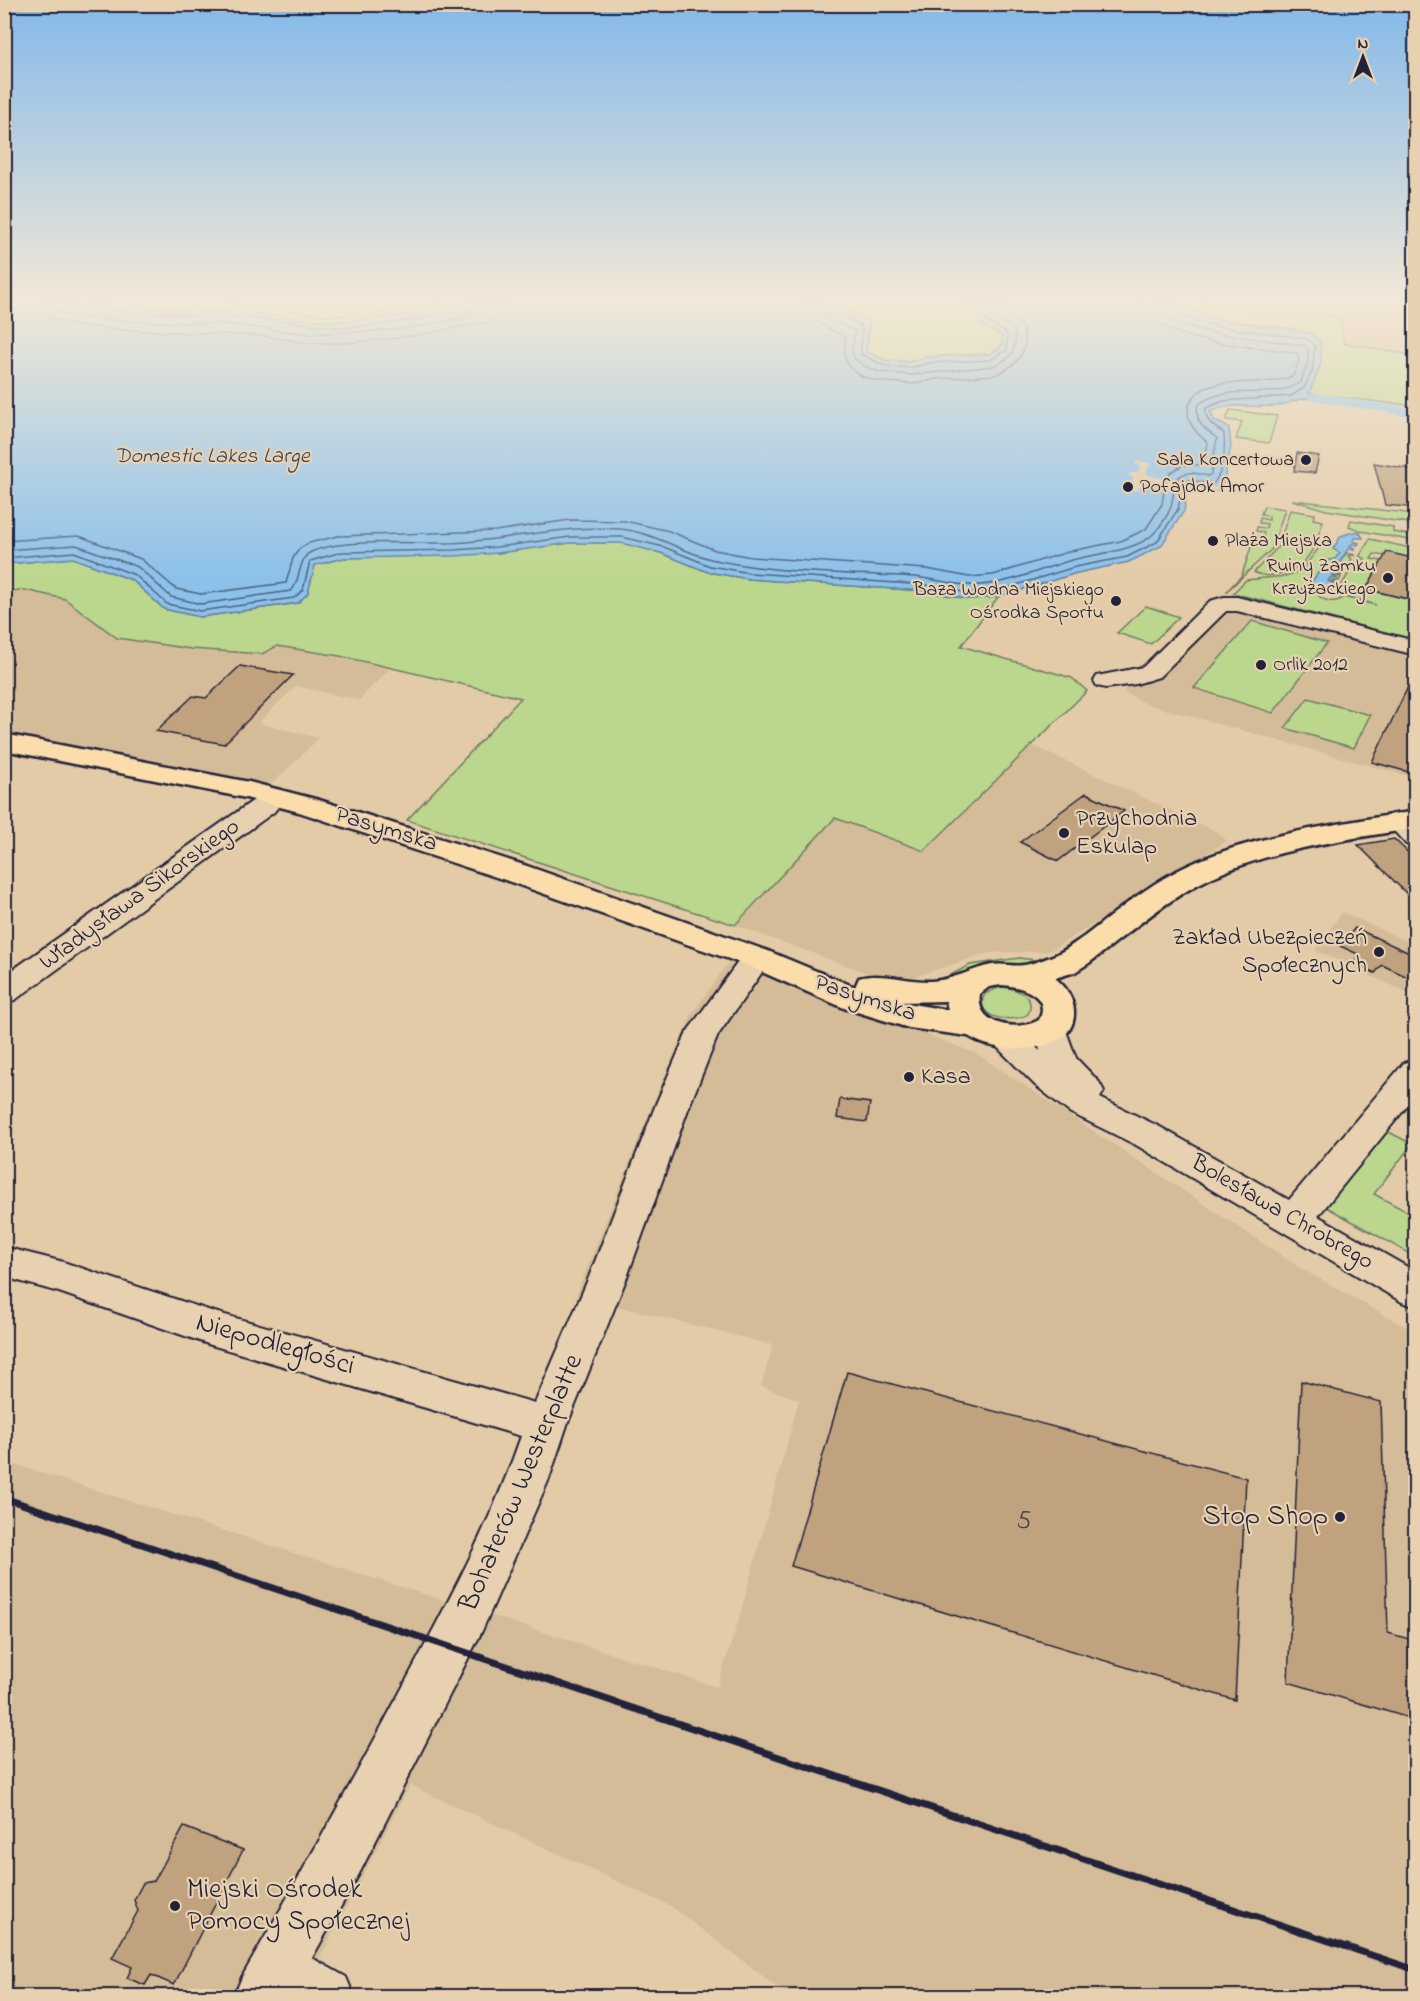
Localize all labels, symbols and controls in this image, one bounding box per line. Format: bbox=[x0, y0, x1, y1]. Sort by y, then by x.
north arrow bbox=[1333, 27, 1393, 87]
text: N bbox=[1358, 32, 1369, 56]
water label: Domestic Lakes Large bbox=[114, 441, 311, 473]
place label: Sala Koncertowa bbox=[1156, 446, 1294, 475]
marker: Sala Koncertowa bbox=[1299, 453, 1313, 467]
place label: Pofajdok Amor bbox=[1140, 473, 1265, 502]
marker: Pofajdok Amor bbox=[1121, 480, 1135, 494]
place label: Plaża Miejska bbox=[1225, 527, 1332, 556]
marker: Plaża Miejska bbox=[1206, 534, 1220, 548]
place label: Ruiny Zamku Krzyżackiego bbox=[1266, 552, 1376, 605]
marker: Ruiny Zamku Krzyżackiego bbox=[1381, 571, 1395, 585]
place label: Baza Wodna Miejskiego Ośrodka Sportu bbox=[912, 576, 1104, 628]
marker: Baza Wodna Miejskiego Ośrodka Sportu bbox=[1109, 594, 1123, 608]
place label: Orlik 2012 bbox=[1273, 651, 1348, 680]
marker: Orlik 2012 bbox=[1254, 658, 1268, 672]
street label: Pasymska bbox=[330, 798, 441, 863]
place label: Przychodnia Eskulap bbox=[1076, 802, 1197, 865]
street label: Władysława Sikorskiego bbox=[32, 810, 248, 981]
marker: Przychodnia Eskulap bbox=[1057, 826, 1071, 840]
place label: Zakład Ubezpieczeń Społecznych bbox=[1172, 921, 1367, 985]
marker: Zakład Ubezpieczeń Społecznych bbox=[1372, 945, 1386, 959]
street label: Pasymska bbox=[809, 966, 920, 1033]
place label: Kasa bbox=[921, 1060, 971, 1095]
marker: Kasa bbox=[902, 1070, 916, 1084]
street label: Bolesława Chrobrego bbox=[1183, 1146, 1380, 1280]
street label: Niepodległości bbox=[191, 1303, 359, 1387]
street label: Bohaterów Westerplatte bbox=[449, 1347, 595, 1619]
place label: Stop Shop bbox=[1203, 1497, 1328, 1538]
house number: 5 bbox=[1017, 1503, 1032, 1541]
marker: Stop Shop bbox=[1333, 1510, 1347, 1524]
place label: Miejski Ośrodek Pomocy Społecznej bbox=[187, 1870, 411, 1943]
marker: Miejski Ośrodek Pomocy Społecznej bbox=[168, 1899, 182, 1913]

